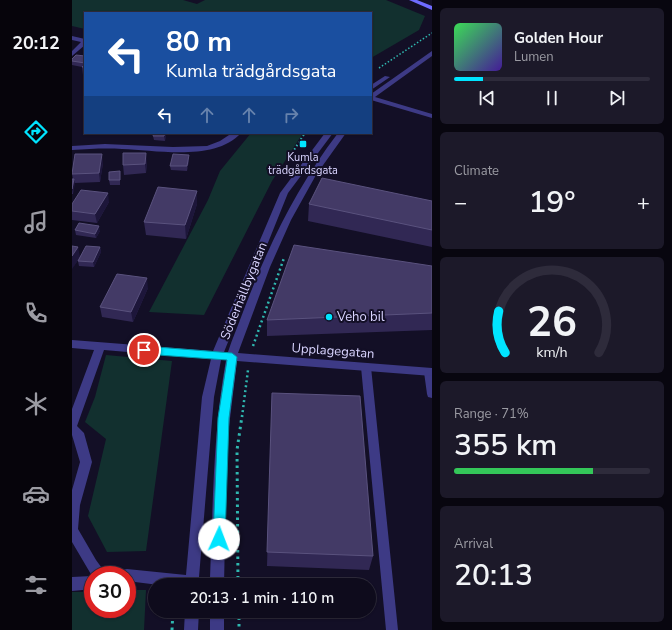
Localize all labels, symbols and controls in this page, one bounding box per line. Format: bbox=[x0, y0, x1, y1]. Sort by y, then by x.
text: 80 m bbox=[166, 23, 232, 61]
icon: left bbox=[100, 28, 152, 80]
text: Golden Hour bbox=[514, 28, 603, 48]
text: 20:12 bbox=[12, 31, 60, 55]
text: Lumen bbox=[514, 48, 554, 66]
text: Kumla trädgårdsgata bbox=[166, 59, 336, 83]
icon: previous bbox=[476, 87, 498, 109]
icon: pause bbox=[541, 87, 563, 109]
icon: next bbox=[606, 87, 628, 109]
icon: left bbox=[154, 104, 176, 126]
icon: ahead bbox=[196, 104, 218, 126]
icon: ahead bbox=[238, 104, 260, 126]
icon: right bbox=[280, 104, 302, 126]
icon: directions bbox=[22, 118, 50, 146]
marker: Kumla trädgårdsgata bbox=[298, 139, 308, 149]
place label: Kumla trädgårdsgata bbox=[268, 150, 338, 178]
text: Climate bbox=[454, 162, 499, 180]
text: 19° bbox=[528, 182, 576, 223]
text: − bbox=[454, 188, 467, 218]
text: + bbox=[637, 188, 650, 218]
icon: music bbox=[22, 208, 50, 236]
street label: Söderhällbygatan bbox=[216, 240, 272, 342]
text: 26 bbox=[527, 294, 577, 351]
icon: phone bbox=[22, 299, 50, 327]
place label: Veho bil bbox=[336, 308, 385, 326]
marker: Veho bil bbox=[324, 312, 334, 322]
pin bbox=[127, 333, 161, 367]
icon: arrive bbox=[133, 339, 155, 361]
street label: Upplagegatan bbox=[291, 339, 375, 363]
text: km/h bbox=[536, 343, 568, 362]
icon: climate bbox=[22, 390, 50, 418]
text: Range · 71% bbox=[454, 405, 529, 423]
text: 355 km bbox=[454, 425, 557, 466]
icon: car bbox=[22, 480, 50, 508]
position arrow bbox=[198, 518, 240, 560]
text: Arrival bbox=[454, 535, 493, 553]
text: 20:13 bbox=[454, 555, 533, 596]
speed limit sign: 30 bbox=[84, 566, 136, 618]
icon: filters bbox=[22, 571, 50, 599]
text: 20:13 · 1 min · 110 m bbox=[190, 588, 334, 608]

